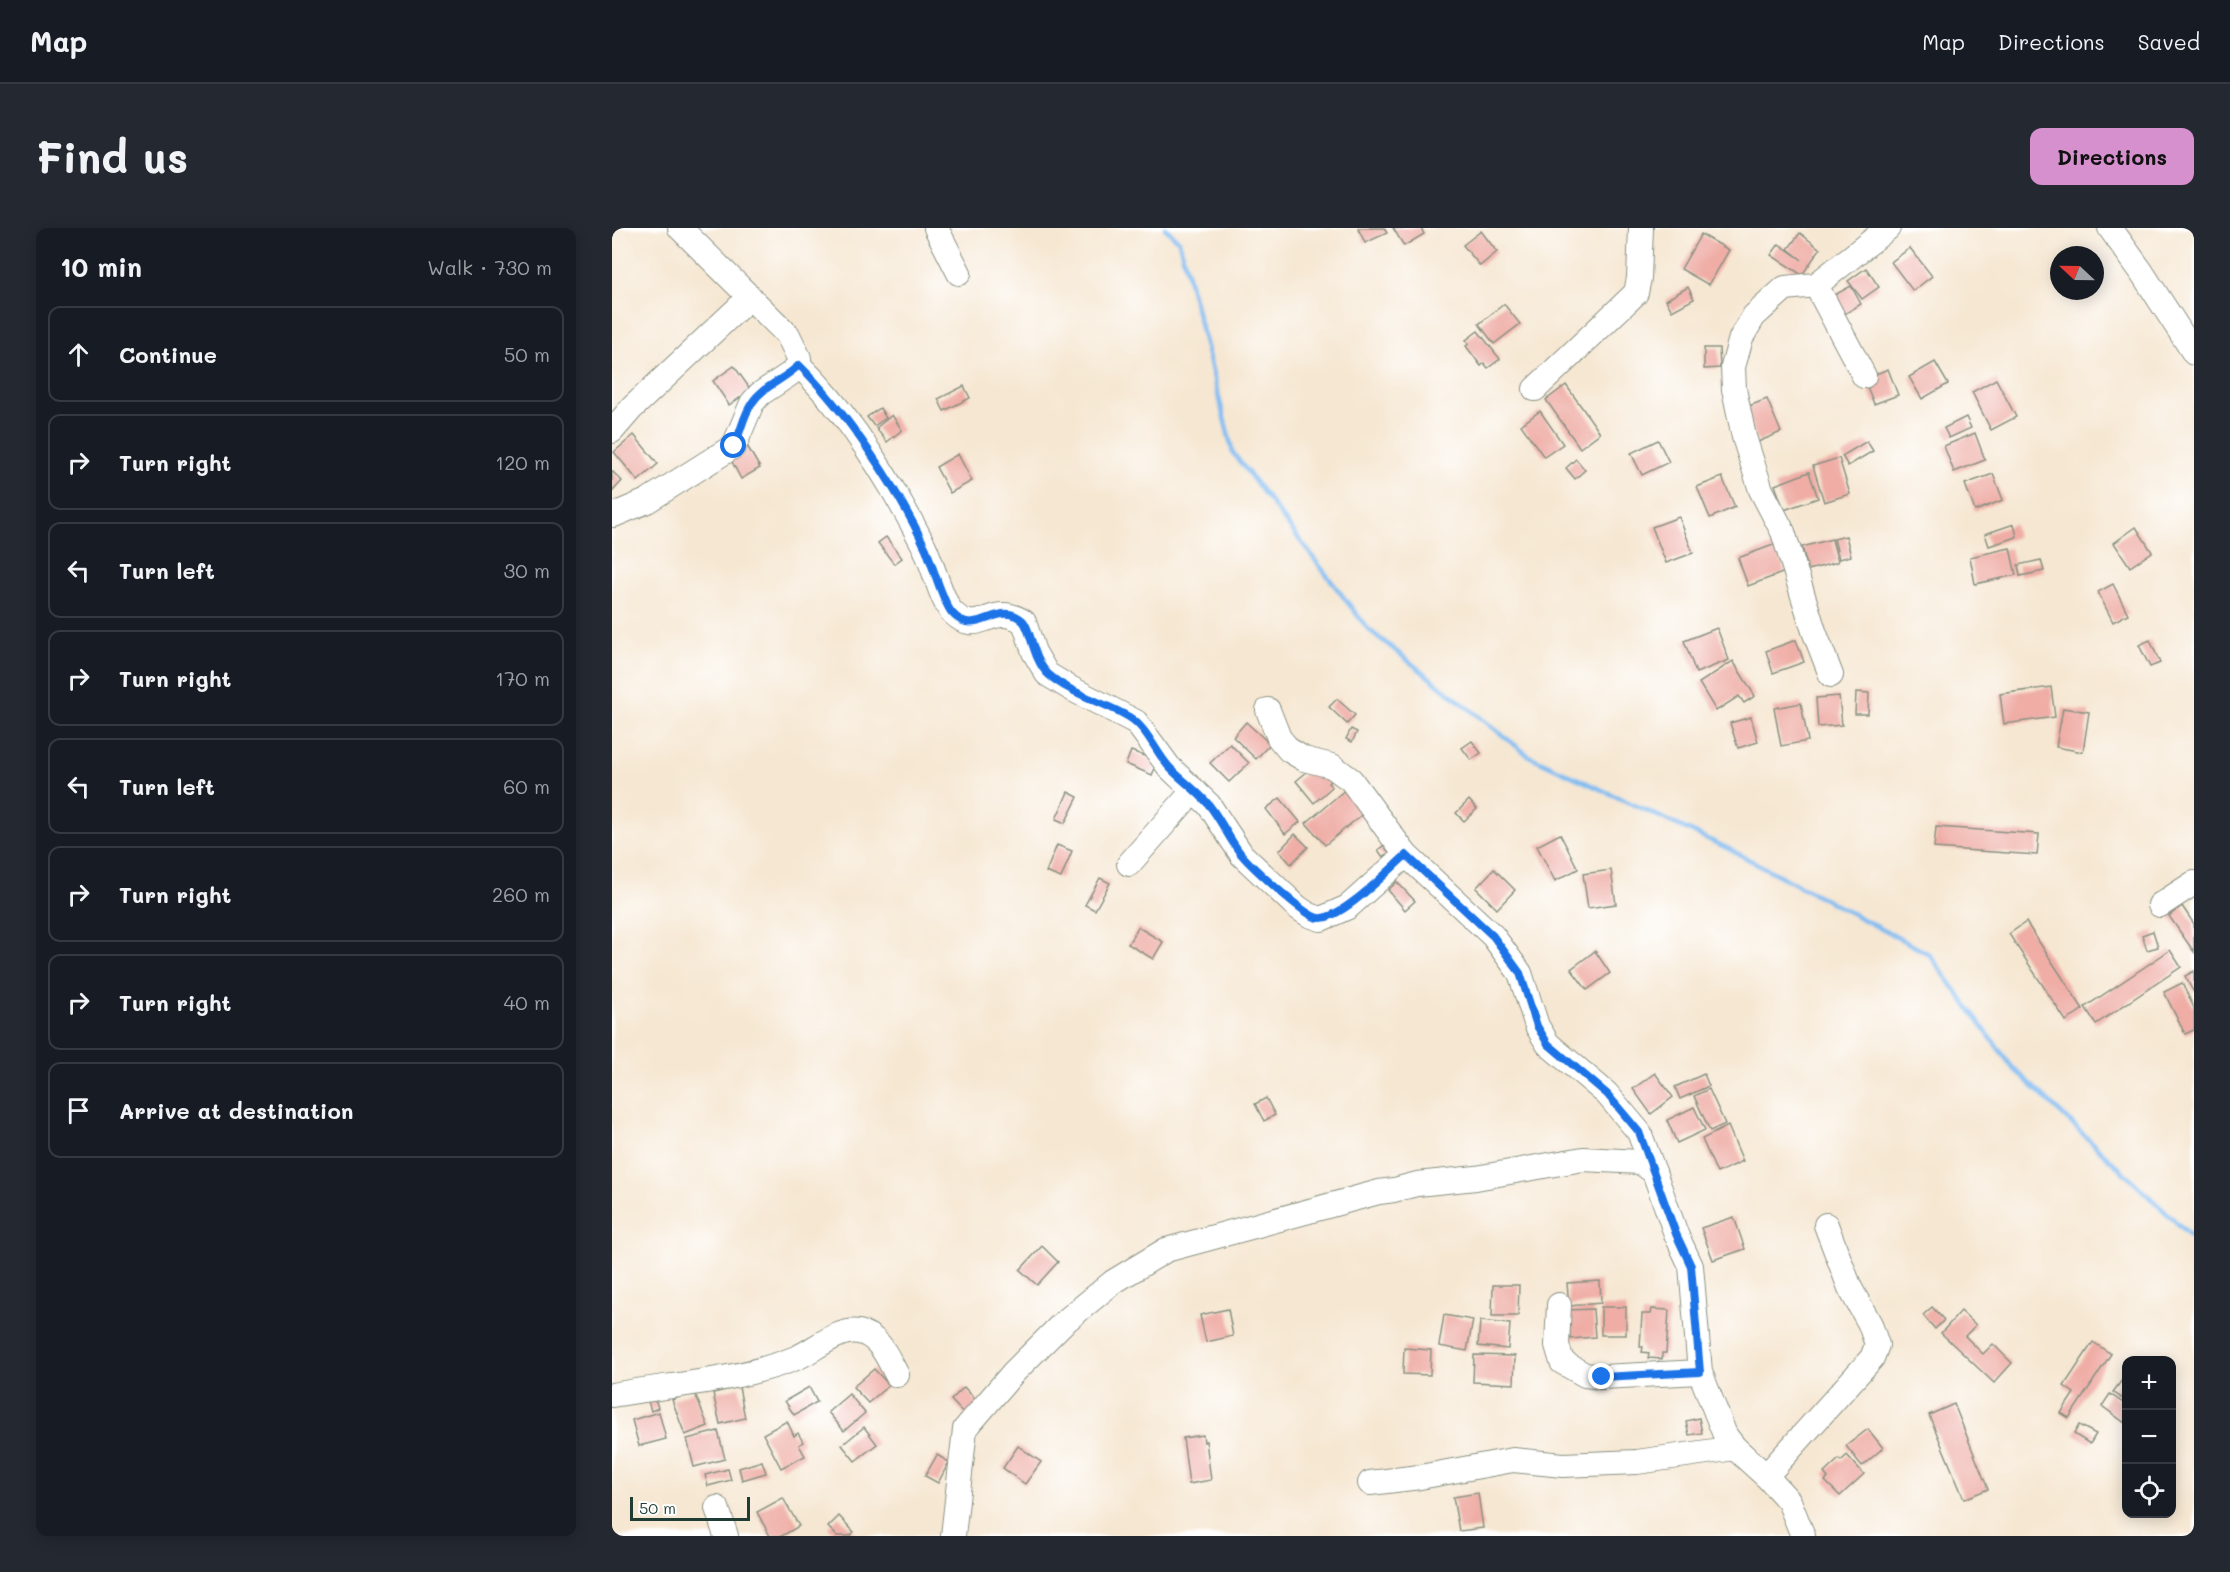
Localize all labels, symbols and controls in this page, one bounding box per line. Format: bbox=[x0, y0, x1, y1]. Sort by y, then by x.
text: Map bbox=[30, 23, 87, 59]
text: Map bbox=[1922, 28, 1965, 55]
text: Directions bbox=[1998, 28, 2105, 55]
text: Saved bbox=[2138, 28, 2200, 55]
button: Directions bbox=[2030, 128, 2194, 185]
text: Find us bbox=[36, 129, 188, 184]
north arrow bbox=[2050, 246, 2104, 300]
text: 10 min bbox=[60, 250, 142, 284]
text: Walk · 730 m bbox=[427, 254, 552, 280]
icon: ahead bbox=[62, 338, 95, 371]
text: Continue bbox=[119, 340, 217, 369]
text: 50 m bbox=[504, 341, 550, 367]
route start bbox=[720, 432, 746, 458]
icon: right bbox=[62, 446, 95, 479]
text: Turn right bbox=[119, 448, 231, 477]
text: 120 m bbox=[495, 449, 550, 475]
icon: left bbox=[62, 554, 95, 587]
text: Turn left bbox=[119, 556, 215, 585]
text: 30 m bbox=[504, 557, 550, 583]
icon: right bbox=[62, 662, 95, 695]
text: Turn right bbox=[119, 664, 231, 693]
text: 170 m bbox=[495, 665, 550, 691]
icon: left bbox=[62, 770, 95, 803]
text: Turn left bbox=[119, 772, 215, 801]
text: 60 m bbox=[503, 773, 550, 799]
icon: right bbox=[62, 878, 95, 911]
text: Turn right bbox=[119, 880, 231, 909]
text: 260 m bbox=[492, 881, 550, 907]
icon: right bbox=[62, 986, 95, 1019]
text: Turn right bbox=[119, 988, 231, 1017]
text: 40 m bbox=[504, 989, 550, 1015]
icon: arrive bbox=[62, 1094, 95, 1127]
text: Arrive at destination bbox=[119, 1096, 354, 1125]
map controls bbox=[2122, 1356, 2176, 1518]
button: + bbox=[2122, 1356, 2176, 1410]
route end bbox=[1588, 1363, 1614, 1389]
button: − bbox=[2122, 1410, 2176, 1464]
button: locate bbox=[2122, 1464, 2176, 1518]
scale bar bbox=[630, 1494, 750, 1522]
text: 50 m bbox=[639, 1497, 676, 1518]

